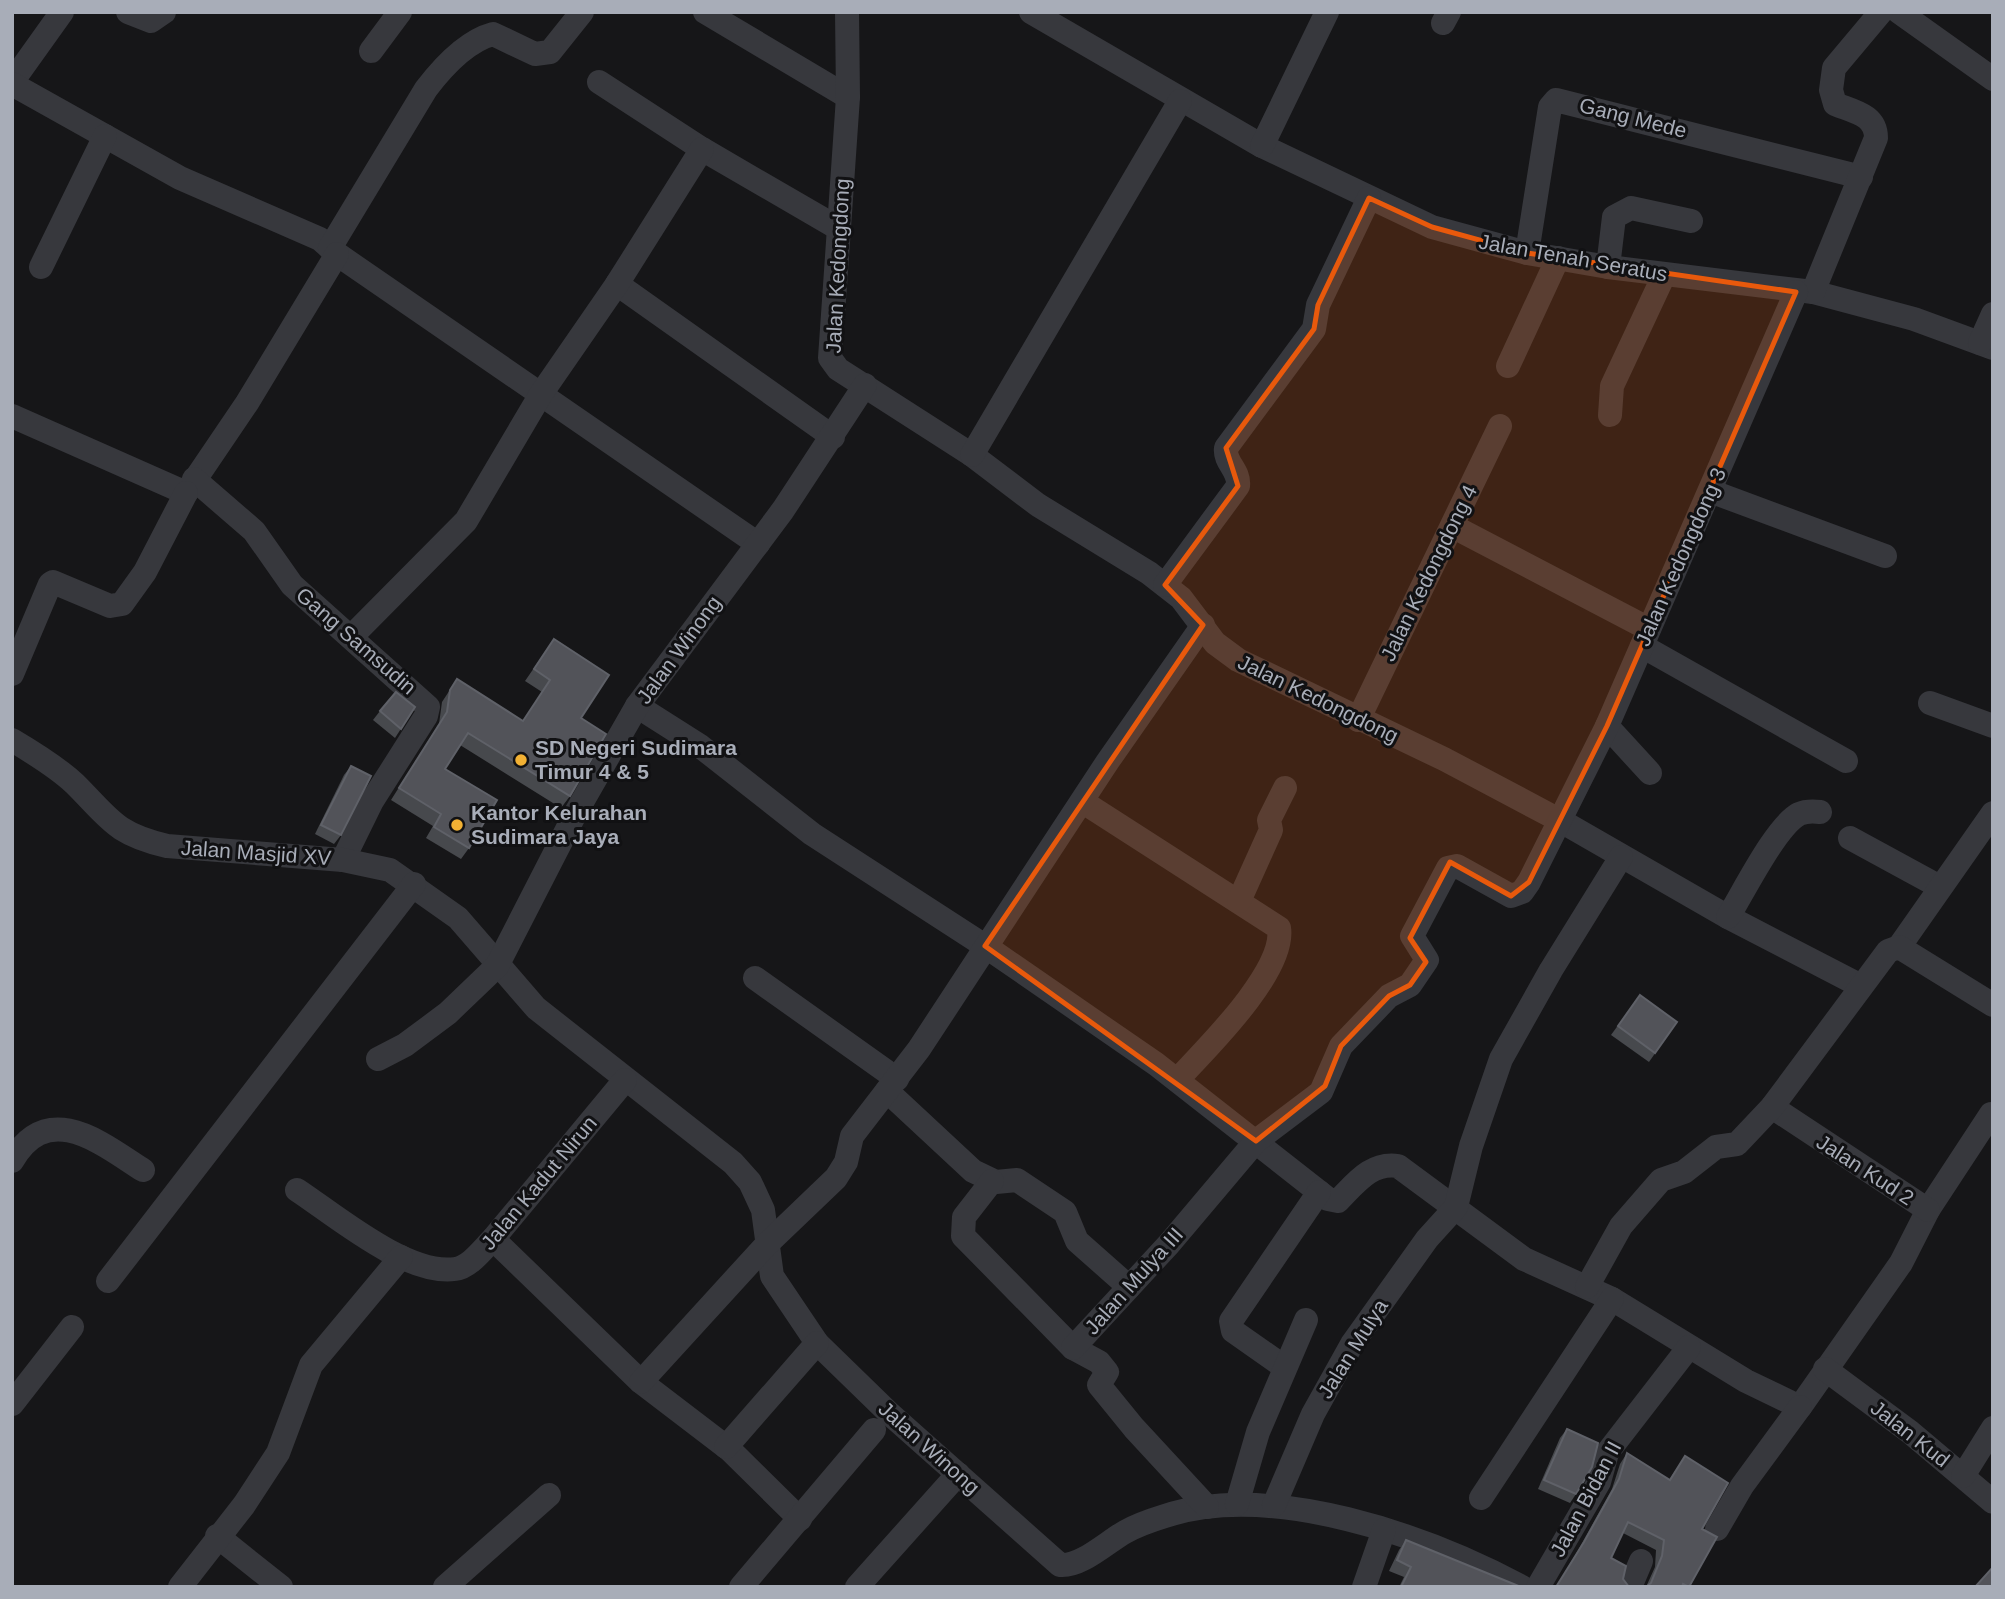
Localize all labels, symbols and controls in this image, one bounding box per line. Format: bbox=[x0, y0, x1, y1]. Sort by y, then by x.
street label: Gang Mede bbox=[1577, 93, 1689, 142]
street label: Jalan Kedongdong bbox=[821, 178, 854, 354]
street label: Jalan Tenah Seratus bbox=[1477, 230, 1669, 285]
street label: Jalan Kedongdong 3 bbox=[1631, 464, 1730, 649]
street label: Jalan Kedongdong 4 bbox=[1376, 481, 1481, 664]
street label: Gang Samsudin bbox=[292, 583, 421, 699]
street label: Jalan Winong bbox=[632, 591, 725, 708]
street label: Jalan Kedongdong bbox=[1234, 650, 1402, 747]
place label: SD Negeri Sudimara Timur 4 & 5 bbox=[535, 736, 737, 783]
marker: SD Negeri Sudimara Timur 4 & 5 bbox=[513, 752, 529, 768]
place label: Kantor Kelurahan Sudimara Jaya bbox=[471, 801, 647, 848]
marker: Kantor Kelurahan Sudimara Jaya bbox=[449, 817, 465, 833]
street label: Jalan Masjid XV bbox=[180, 836, 332, 869]
street label: Jalan Kadut Nirun bbox=[476, 1111, 601, 1254]
street label: Jalan Kud 2 bbox=[1812, 1130, 1918, 1209]
street label: Jalan Mulya III bbox=[1080, 1223, 1187, 1339]
street label: Jalan Mulya bbox=[1313, 1295, 1392, 1402]
street label: Jalan Kud bbox=[1866, 1396, 1954, 1471]
street label: Jalan Winong bbox=[874, 1397, 984, 1499]
street label: Jalan Bidan II bbox=[1546, 1437, 1626, 1560]

